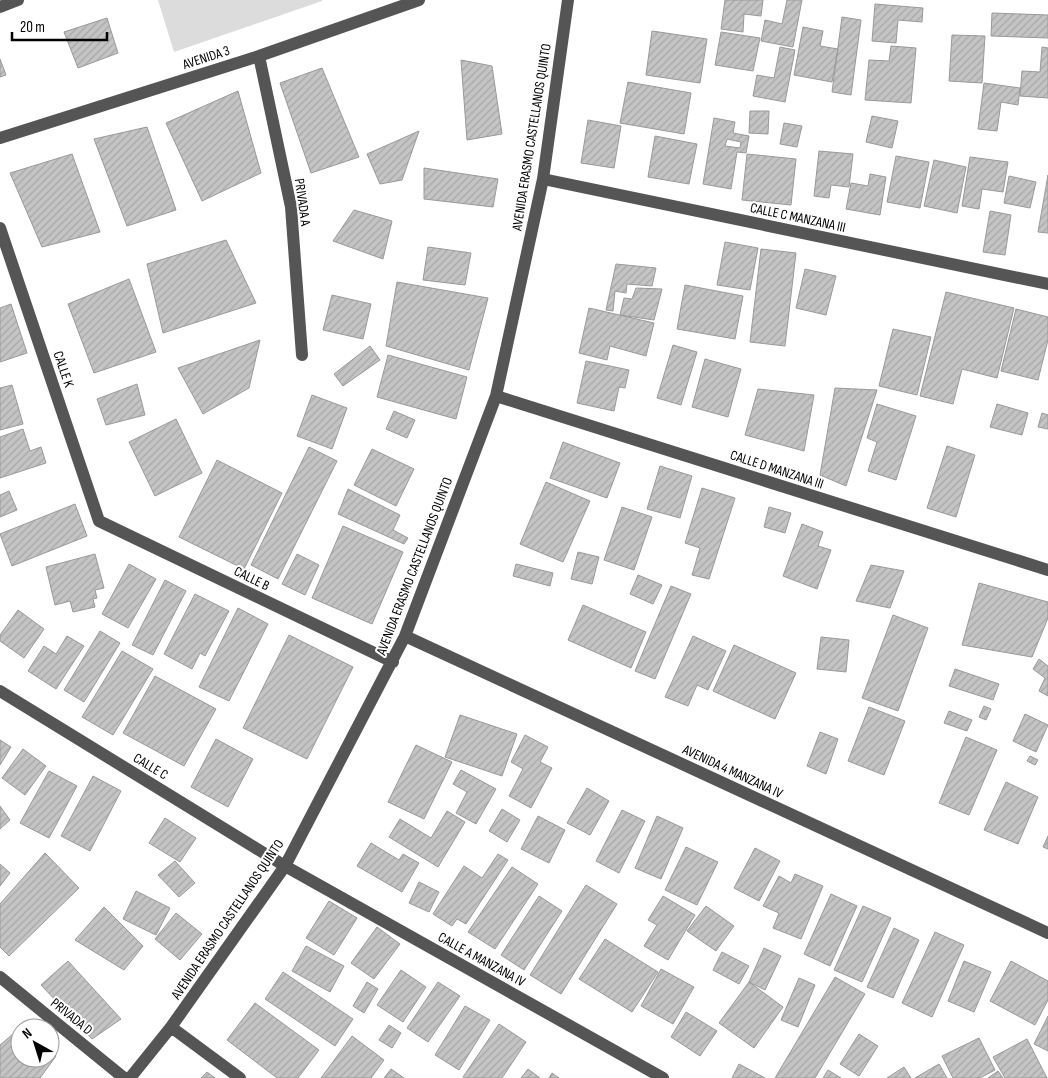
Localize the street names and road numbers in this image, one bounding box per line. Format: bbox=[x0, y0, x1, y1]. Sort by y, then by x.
street label: AVENIDA 3 bbox=[180, 42, 232, 73]
street label: AVENIDA ERASMO CASTELLANOS QUINTO bbox=[508, 42, 555, 233]
street label: PRIVADA A bbox=[291, 177, 314, 228]
street label: CALLE C MANZANA III bbox=[749, 199, 847, 236]
street label: CALLE K bbox=[49, 349, 78, 390]
street label: CALLE D MANZANA III bbox=[728, 446, 826, 493]
street label: AVENIDA ERASMO CASTELLANOS QUINTO bbox=[372, 475, 456, 658]
street label: CALLE B bbox=[231, 563, 272, 594]
street label: AVENIDA 4 MANZANA IV bbox=[679, 740, 786, 802]
street label: CALLE C bbox=[130, 749, 172, 784]
street label: AVENIDA ERASMO CASTELLANOS QUINTO bbox=[167, 836, 287, 1003]
street label: CALLE A MANZANA IV bbox=[435, 928, 529, 991]
street label: PRIVADA D bbox=[47, 994, 96, 1038]

